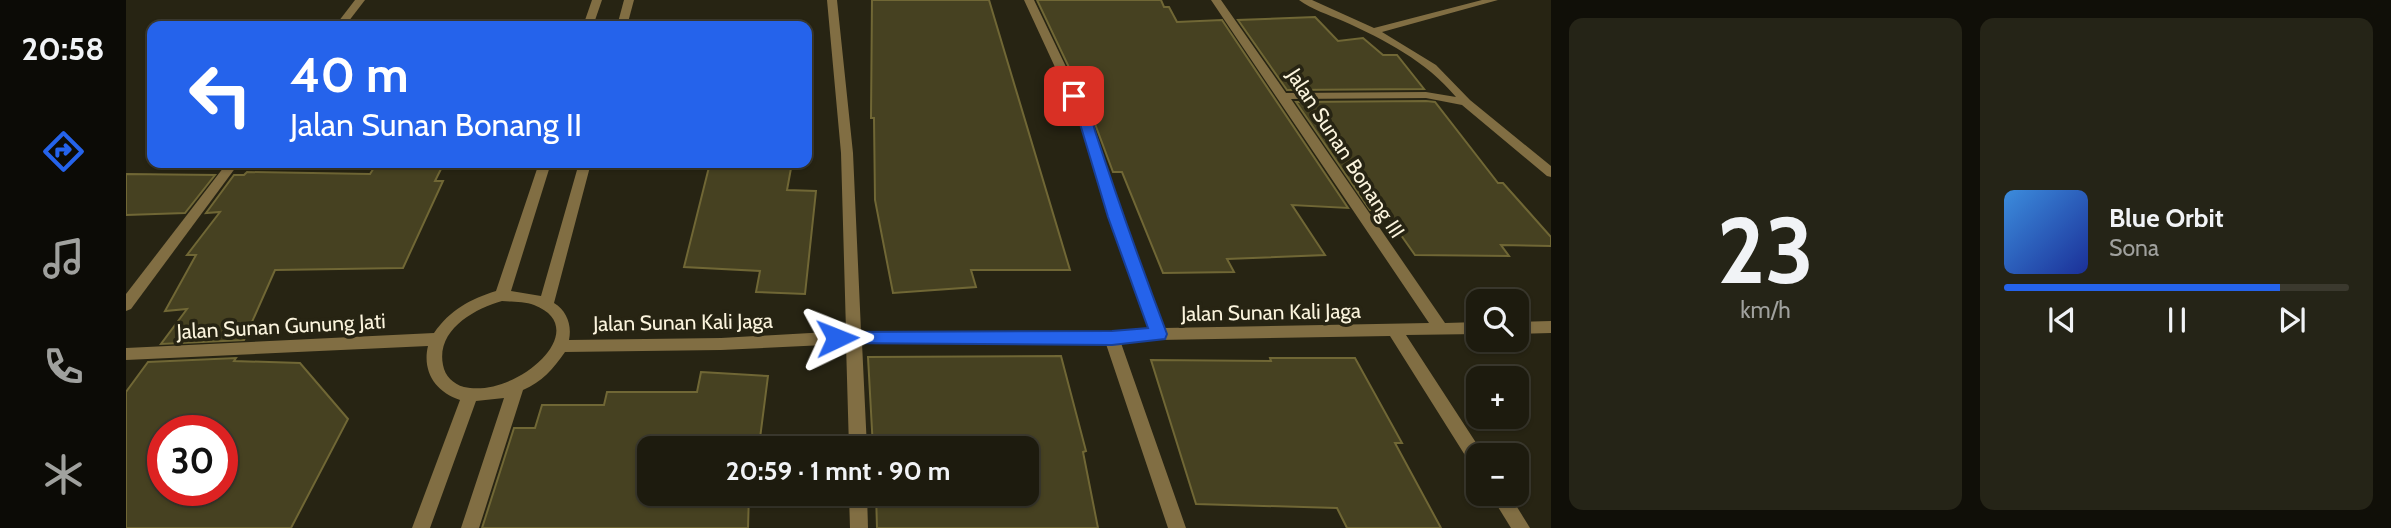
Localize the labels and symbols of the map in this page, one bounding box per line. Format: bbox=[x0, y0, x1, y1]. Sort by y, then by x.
street label: Jalan Sunan Bonang III bbox=[1281, 63, 1410, 242]
pin bbox=[1044, 66, 1104, 126]
street label: Jalan Sunan Kali Jaga bbox=[1180, 298, 1361, 326]
position arrow bbox=[800, 301, 874, 375]
street label: Jalan Sunan Gunung Jati bbox=[175, 308, 386, 344]
street label: Jalan Sunan Kali Jaga bbox=[592, 308, 773, 336]
speed limit sign: 30 bbox=[147, 415, 238, 506]

